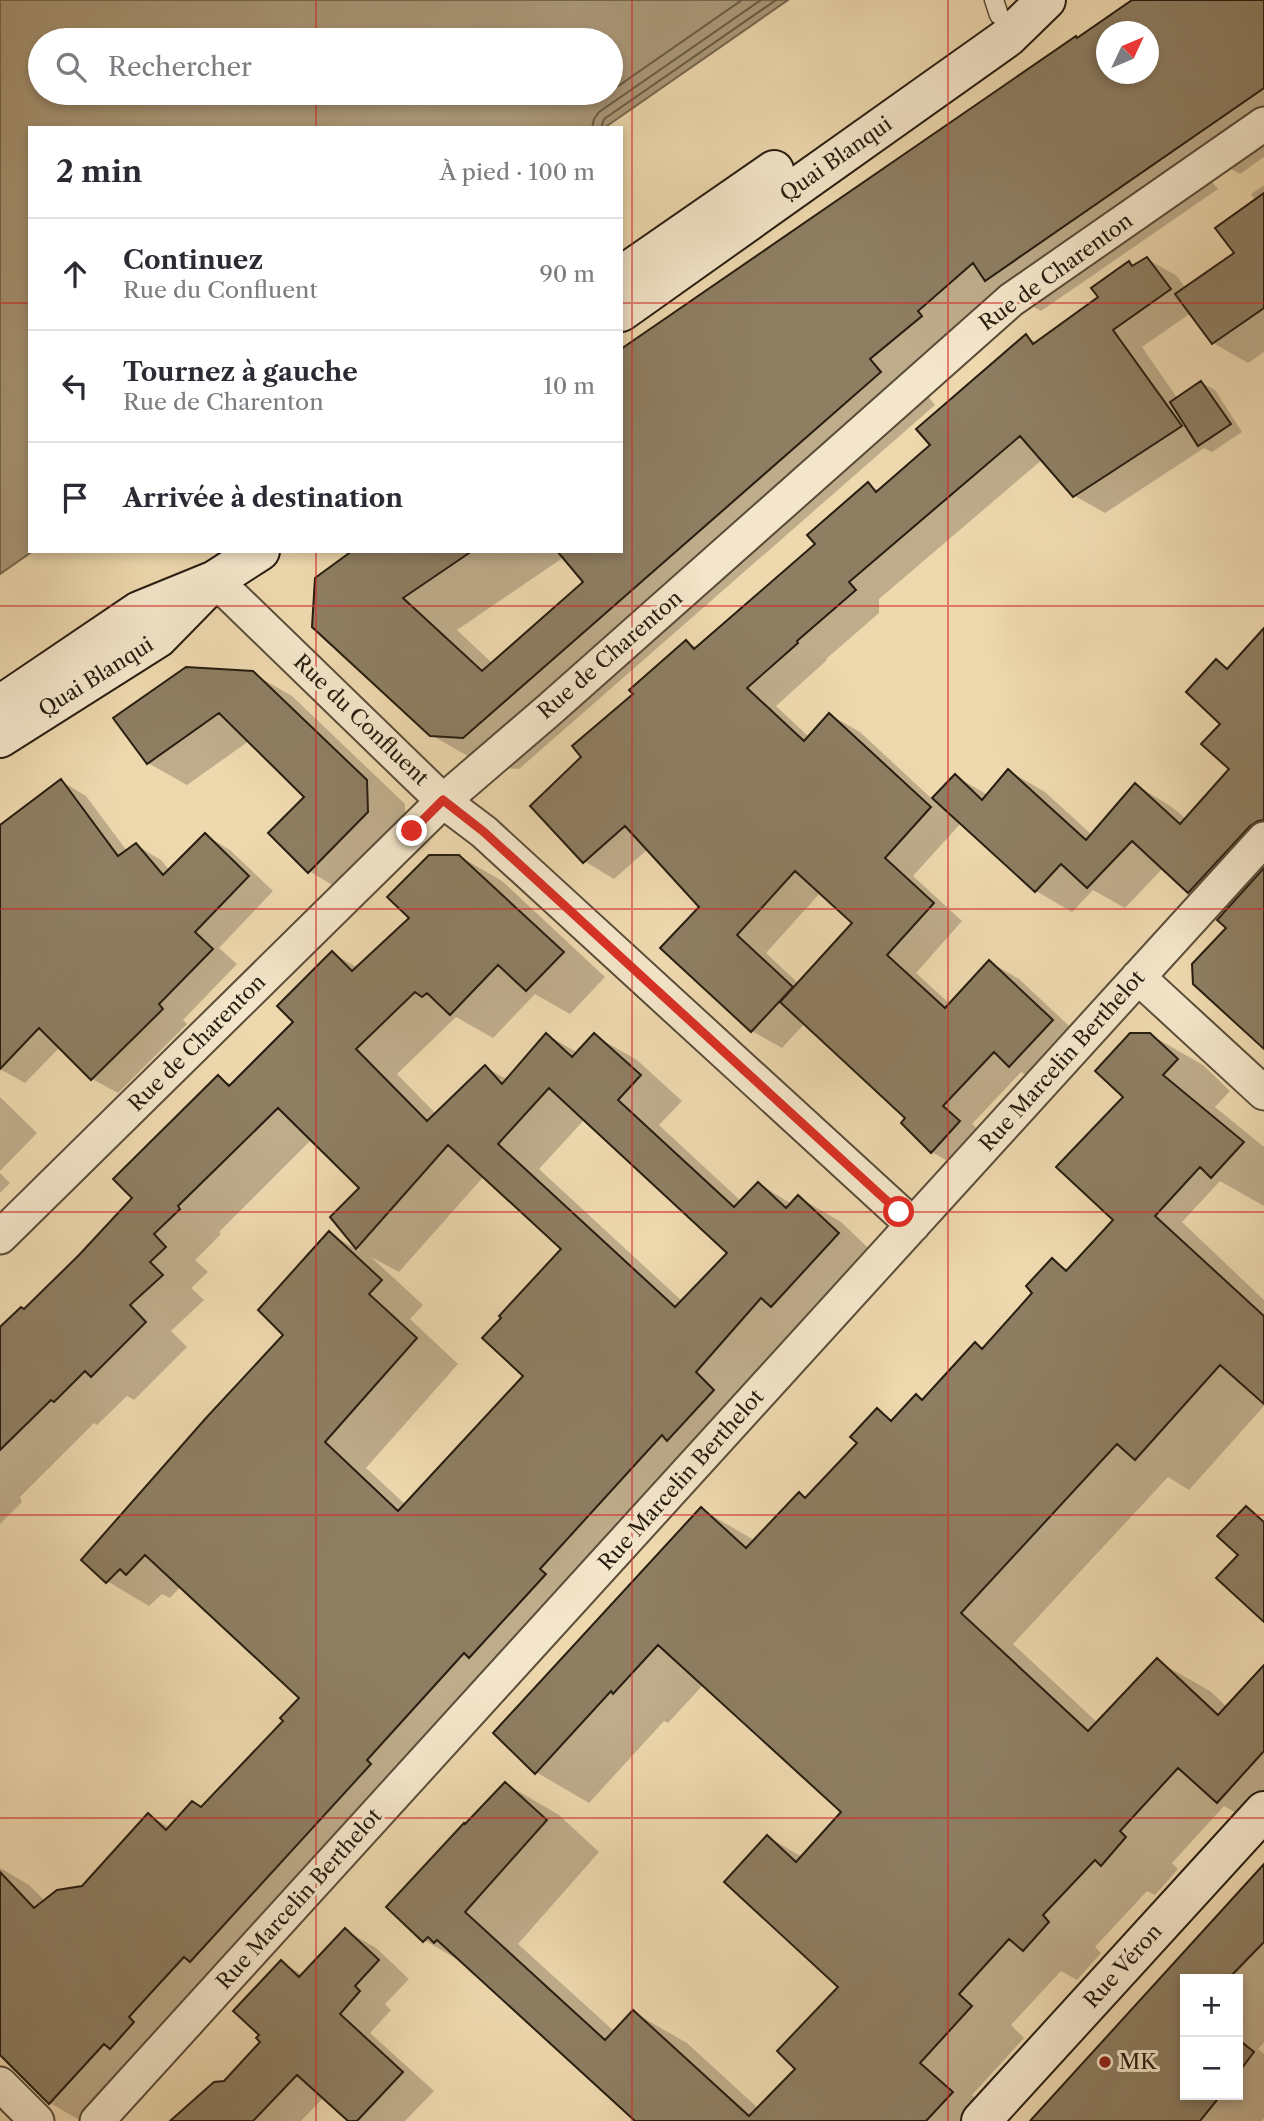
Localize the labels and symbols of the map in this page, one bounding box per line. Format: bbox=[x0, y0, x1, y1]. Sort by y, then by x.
north arrow bbox=[1096, 21, 1159, 84]
street label: Quai Blanqui bbox=[775, 111, 896, 206]
street label: Rue de Charenton bbox=[974, 208, 1137, 336]
street label: Rue de Charenton bbox=[532, 585, 687, 724]
street label: Quai Blanqui bbox=[34, 631, 158, 722]
street label: Rue du Confluent bbox=[289, 649, 434, 791]
route end bbox=[396, 815, 427, 846]
street label: Rue Marcelin Berthelot bbox=[974, 965, 1150, 1156]
street label: Rue de Charenton bbox=[123, 969, 270, 1116]
route start bbox=[883, 1196, 914, 1227]
street label: Rue Marcelin Berthelot bbox=[593, 1384, 769, 1575]
street label: Rue Marcelin Berthelot bbox=[211, 1803, 387, 1994]
street label: Rue Véron bbox=[1078, 1918, 1167, 2013]
place label: MK bbox=[1119, 2049, 1157, 2074]
marker: MK bbox=[1097, 2054, 1113, 2070]

